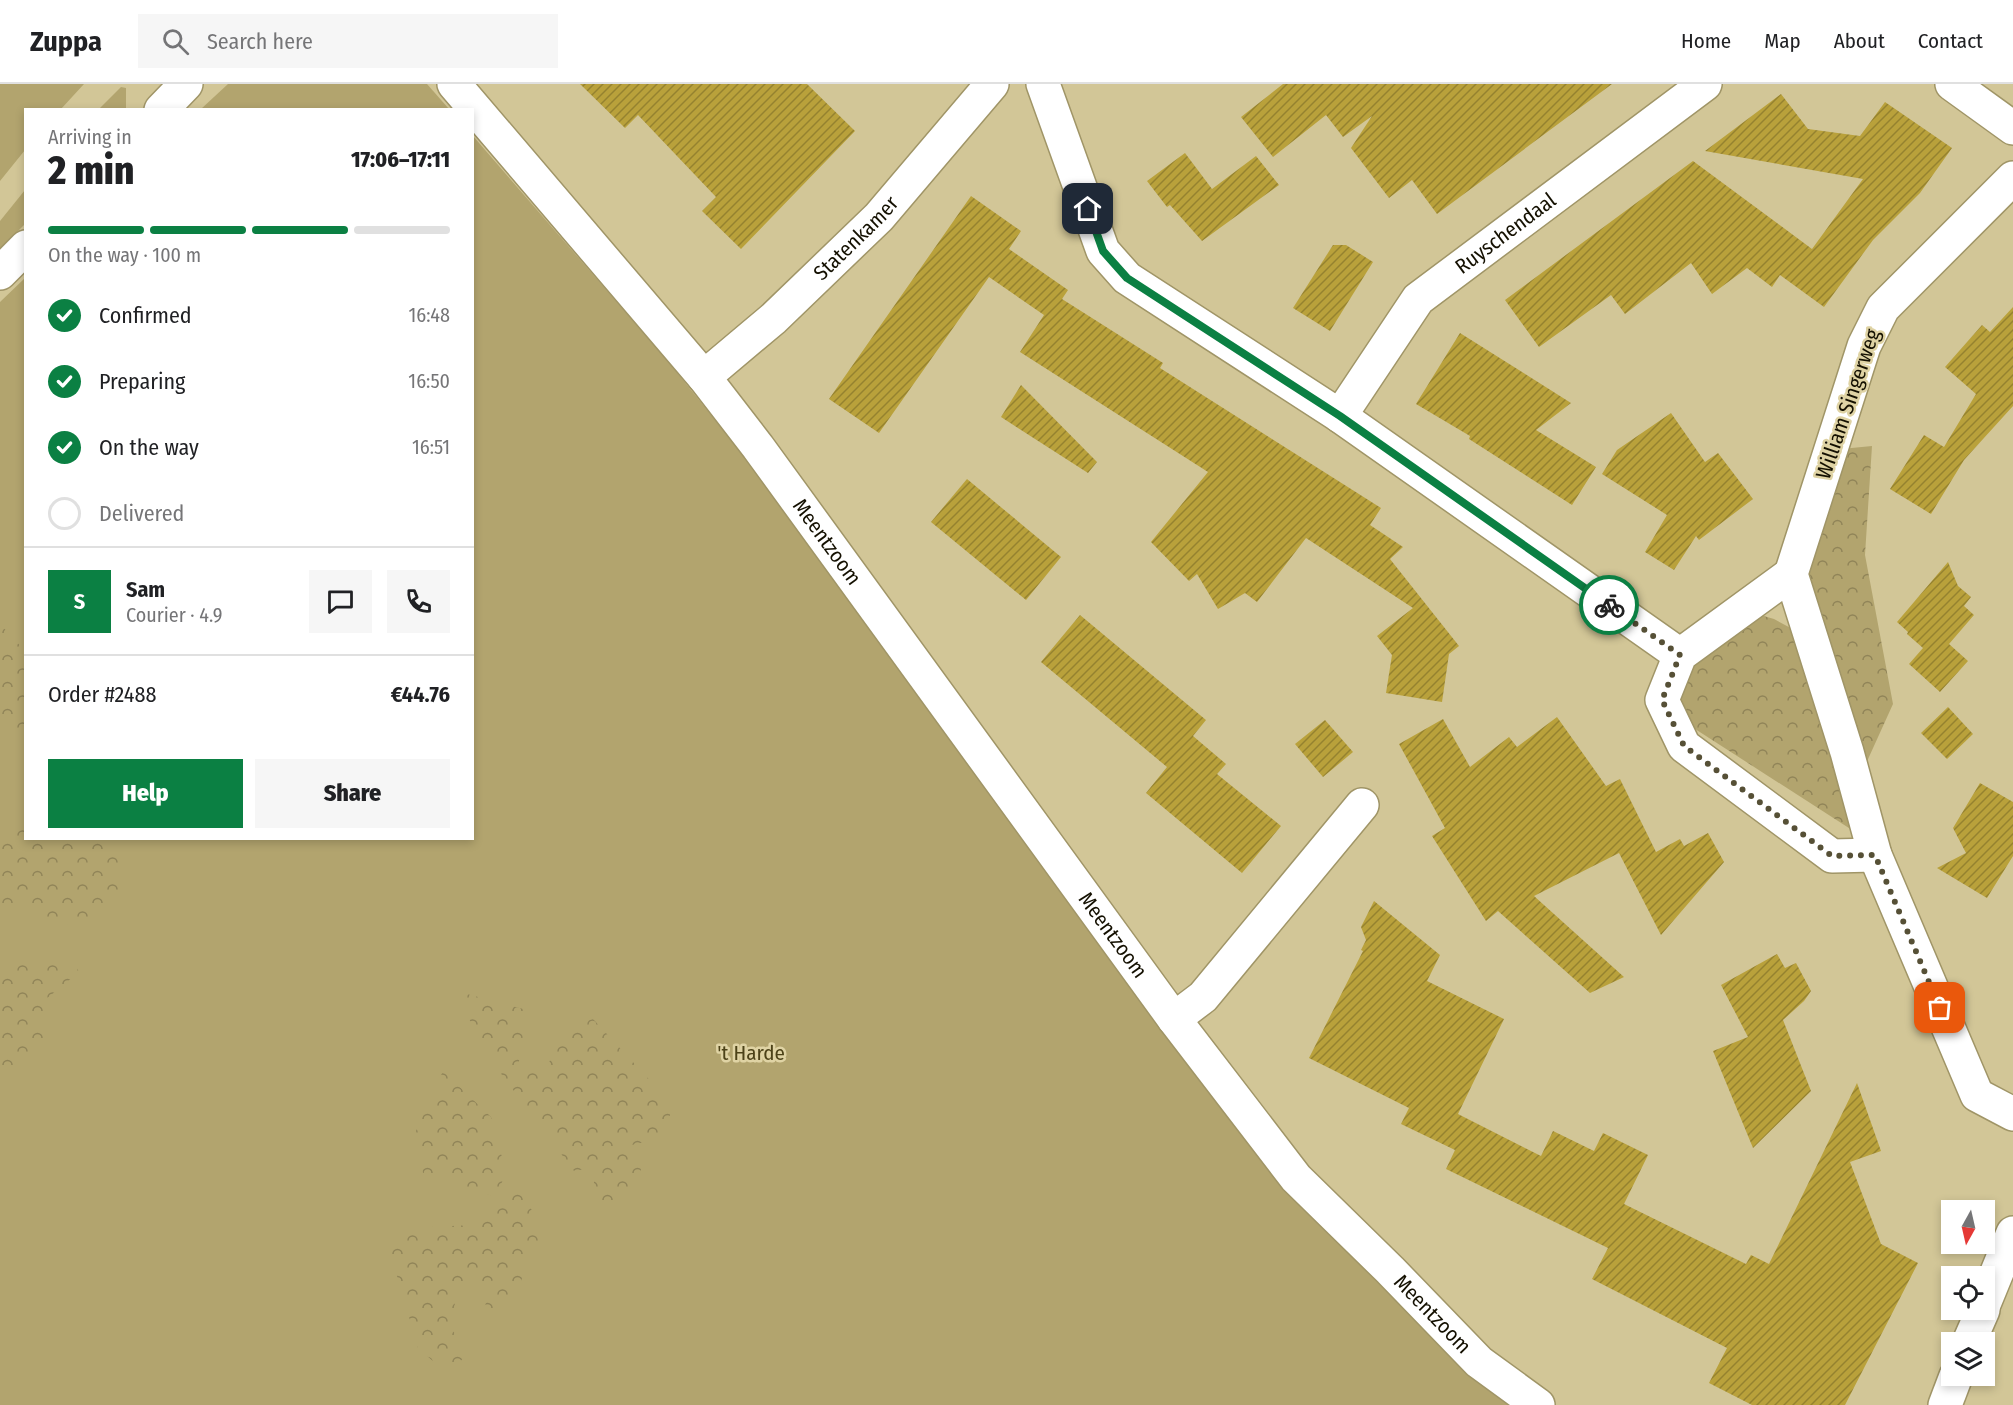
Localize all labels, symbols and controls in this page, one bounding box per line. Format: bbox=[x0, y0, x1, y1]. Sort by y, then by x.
search box bbox=[138, 14, 558, 68]
text: Zuppa bbox=[30, 25, 102, 58]
icon: search bbox=[159, 25, 192, 58]
text: Search here bbox=[207, 28, 313, 55]
text: Home bbox=[1681, 28, 1731, 54]
text: Map bbox=[1764, 28, 1801, 54]
text: About bbox=[1834, 28, 1885, 54]
text: Contact bbox=[1918, 28, 1983, 54]
text: Arriving in bbox=[48, 125, 132, 149]
text: 17:06–17:11 bbox=[351, 146, 450, 173]
text: 2 min bbox=[48, 148, 134, 194]
pin bbox=[1062, 183, 1113, 234]
street label: Ruyschendaal bbox=[1450, 187, 1561, 280]
street label: Statenkamer bbox=[808, 190, 904, 286]
icon: home bbox=[1071, 192, 1104, 225]
text: On the way · 100 m bbox=[48, 243, 201, 267]
icon: check bbox=[48, 299, 81, 332]
text: Confirmed bbox=[99, 302, 192, 329]
text: 16:48 bbox=[408, 303, 450, 327]
street label: William Singerweg bbox=[1810, 326, 1886, 482]
icon: check bbox=[48, 365, 81, 398]
text: Preparing bbox=[99, 368, 185, 395]
text: 16:50 bbox=[408, 369, 450, 393]
icon: check bbox=[48, 431, 81, 464]
text: On the way bbox=[99, 434, 199, 461]
text: 16:51 bbox=[412, 435, 450, 459]
street label: Meentzoom bbox=[787, 494, 867, 590]
text: Delivered bbox=[99, 500, 184, 527]
button: chat bbox=[309, 570, 372, 633]
button: phone bbox=[387, 570, 450, 633]
courier bbox=[1579, 575, 1639, 635]
text: Sam bbox=[126, 576, 165, 603]
text: S bbox=[74, 588, 85, 615]
icon: bike bbox=[1593, 589, 1626, 622]
text: Courier · 4.9 bbox=[126, 603, 222, 627]
text: Order #2488 bbox=[48, 681, 157, 708]
text: €44.76 bbox=[391, 681, 450, 708]
button: Help bbox=[48, 759, 243, 828]
button: Share bbox=[255, 759, 450, 828]
street label: Meentzoom bbox=[1073, 887, 1153, 983]
pin bbox=[1914, 982, 1965, 1033]
icon: bag bbox=[1923, 991, 1956, 1024]
park label: 't Harde bbox=[717, 1040, 785, 1066]
north arrow bbox=[1941, 1200, 1995, 1254]
map controls bbox=[1941, 1200, 1995, 1386]
button: locate bbox=[1941, 1266, 1995, 1320]
street label: Meentzoom bbox=[1388, 1269, 1477, 1359]
button: layers bbox=[1941, 1332, 1995, 1386]

